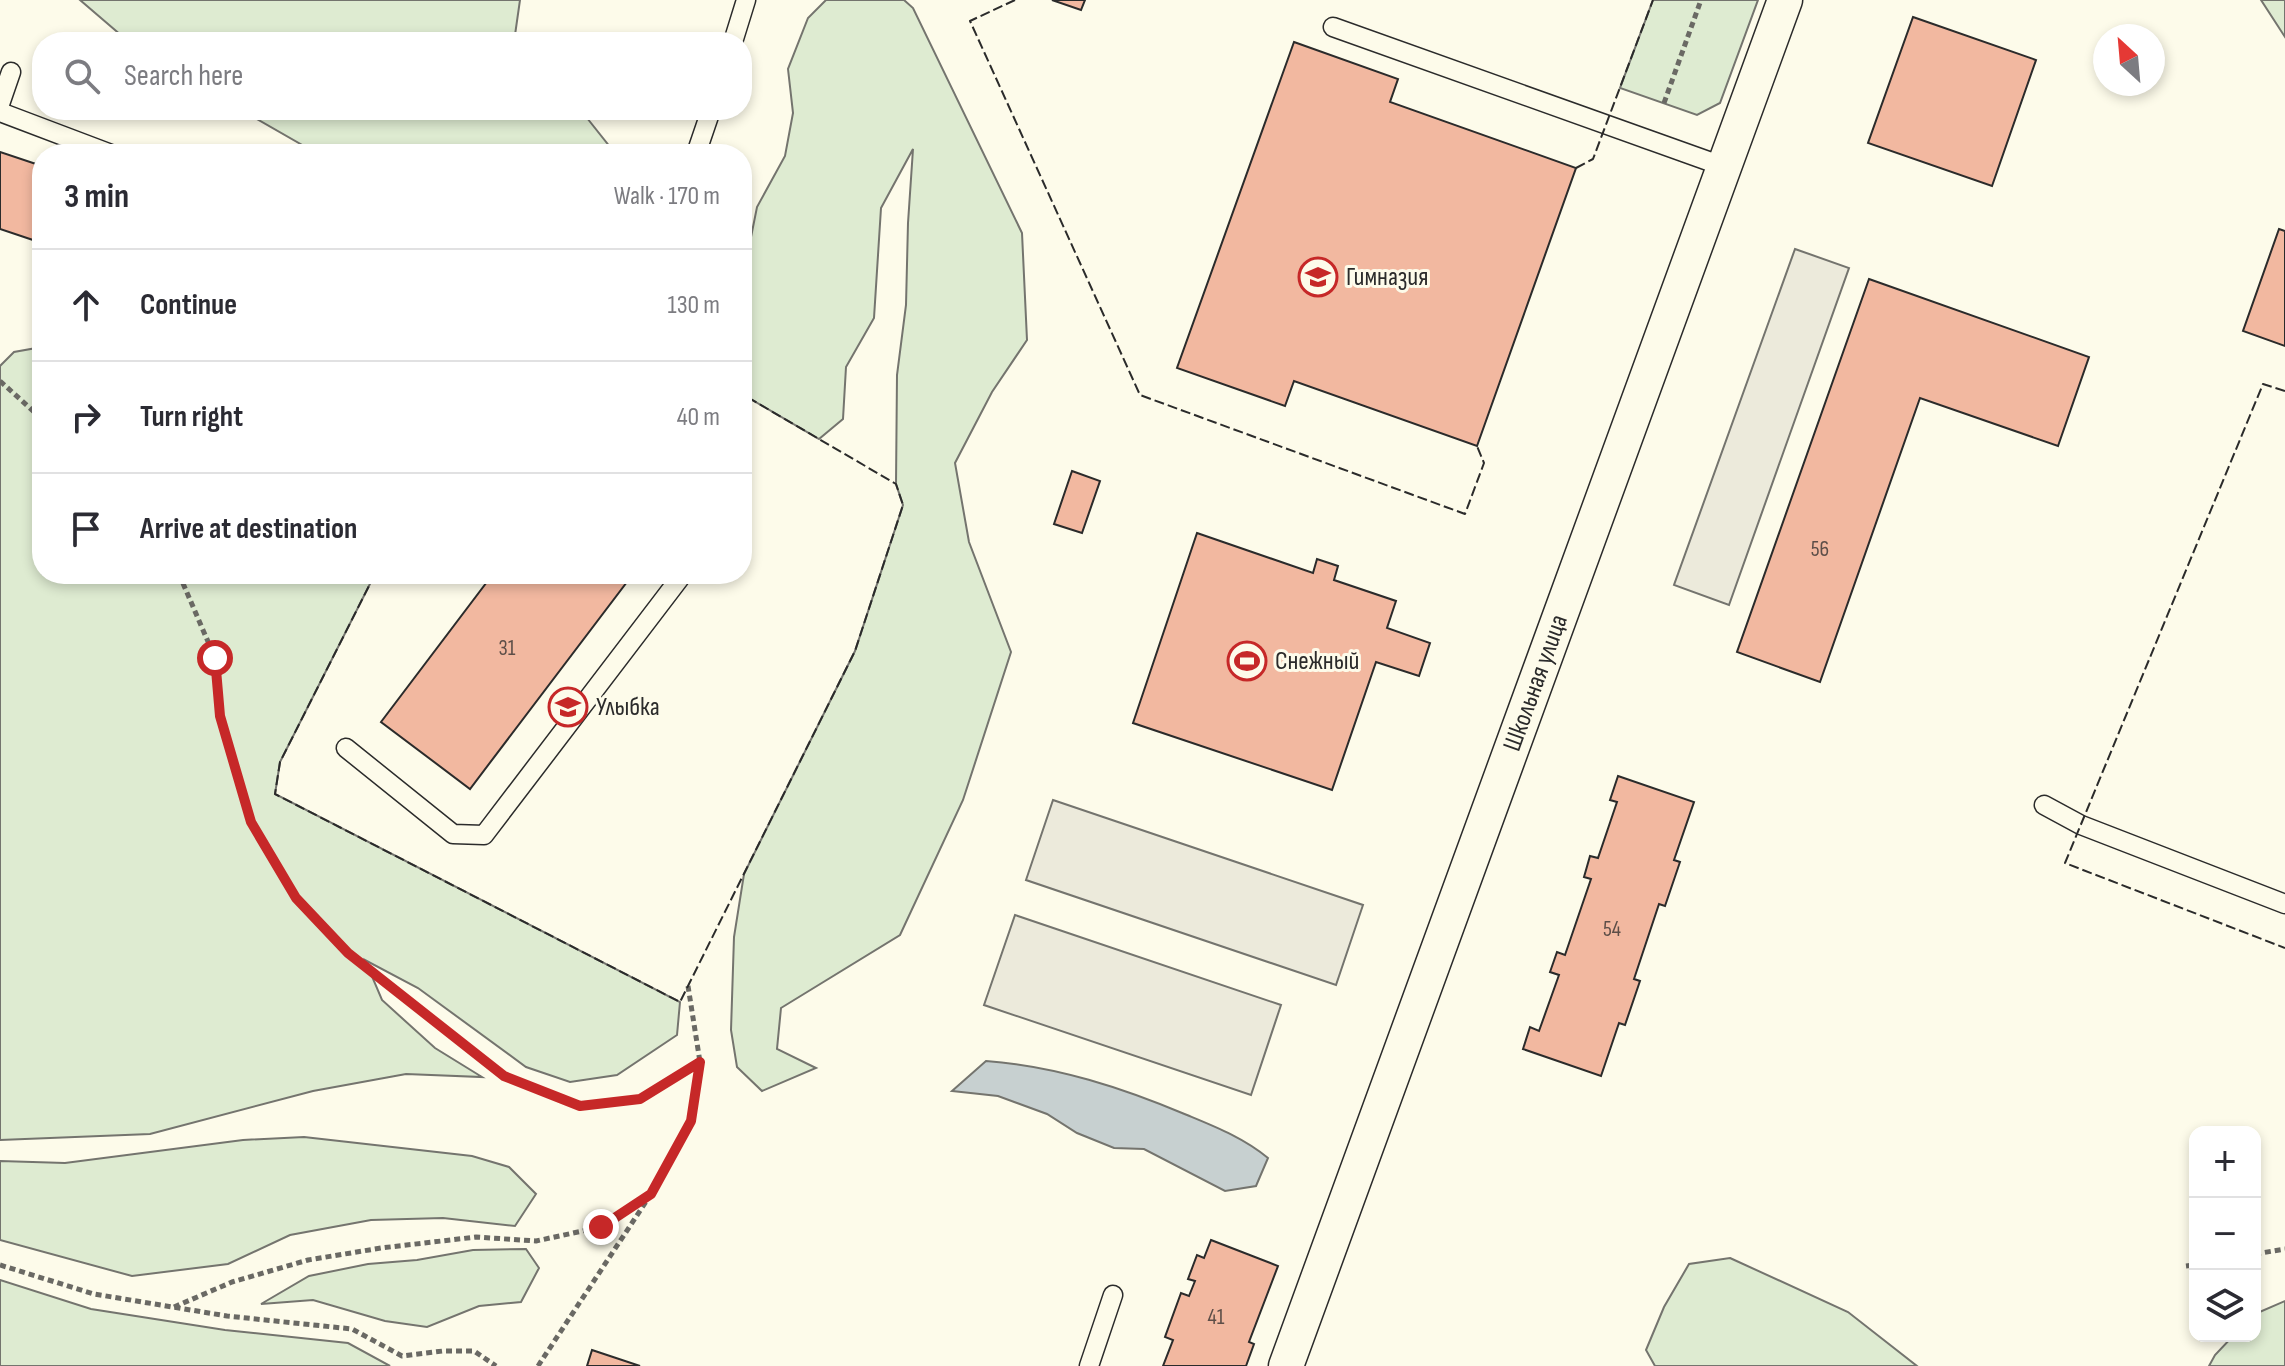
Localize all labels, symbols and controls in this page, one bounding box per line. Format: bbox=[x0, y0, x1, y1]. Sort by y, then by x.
north arrow bbox=[2093, 24, 2165, 96]
search box bbox=[32, 32, 752, 120]
icon: search bbox=[60, 54, 104, 98]
text: Search here bbox=[124, 58, 243, 94]
text: 3 min bbox=[64, 176, 129, 217]
text: Walk · 170 m bbox=[614, 181, 720, 212]
school or university icon: Гимназия bbox=[1297, 256, 1339, 298]
place label: Гимназия bbox=[1346, 262, 1428, 293]
icon: ahead bbox=[64, 283, 108, 327]
text: Continue bbox=[140, 287, 237, 323]
text: 130 m bbox=[668, 290, 720, 321]
icon: right bbox=[64, 395, 108, 439]
text: Turn right bbox=[140, 399, 243, 435]
text: 40 m bbox=[677, 402, 720, 433]
icon: arrive bbox=[64, 507, 108, 551]
text: Arrive at destination bbox=[140, 511, 357, 547]
house number: 56 bbox=[1811, 536, 1829, 563]
street label: Школьная улица bbox=[1497, 610, 1575, 756]
house number: 31 bbox=[499, 635, 516, 662]
route start bbox=[197, 640, 233, 676]
sports icon: Снежный bbox=[1226, 640, 1268, 682]
place label: Снежный bbox=[1275, 646, 1359, 677]
school or university icon: Улыбка bbox=[547, 686, 589, 728]
place label: Улыбка bbox=[596, 692, 660, 723]
house number: 54 bbox=[1603, 916, 1621, 943]
map controls bbox=[2189, 1126, 2261, 1342]
button: + bbox=[2189, 1126, 2261, 1198]
button: − bbox=[2189, 1198, 2261, 1270]
route end bbox=[583, 1209, 619, 1245]
button: layers bbox=[2189, 1270, 2261, 1342]
house number: 41 bbox=[1208, 1304, 1225, 1331]

